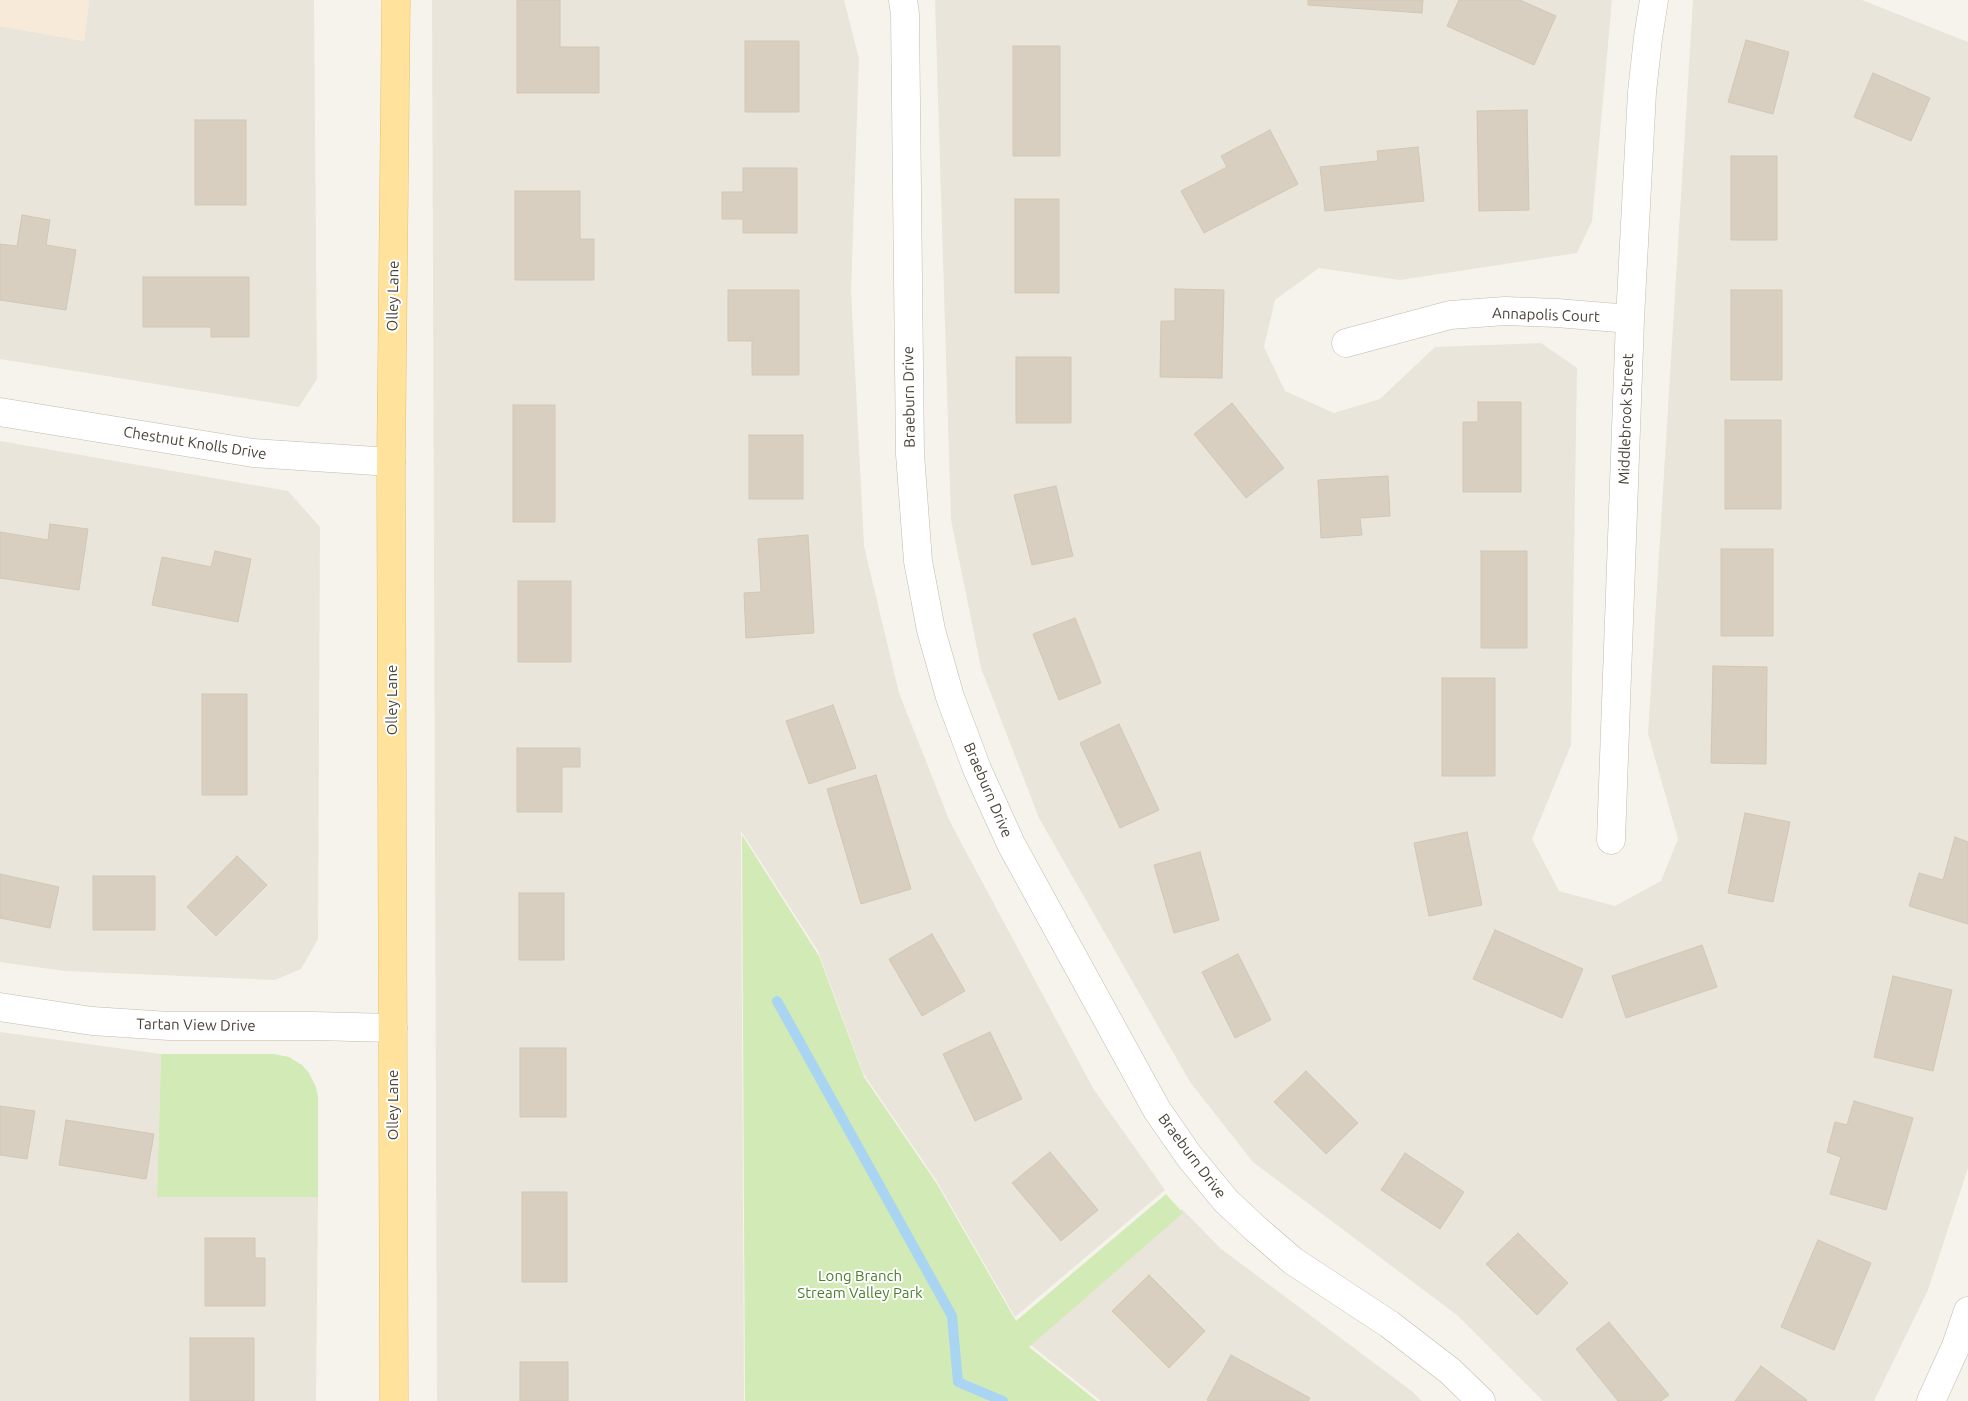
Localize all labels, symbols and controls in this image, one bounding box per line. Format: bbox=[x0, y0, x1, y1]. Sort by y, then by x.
street label: Olley Lane bbox=[383, 261, 403, 331]
street label: Annapolis Court bbox=[1492, 304, 1600, 326]
street label: Braeburn Drive bbox=[899, 346, 919, 448]
street label: Middlebrook Street bbox=[1615, 353, 1637, 485]
street label: Chestnut Knolls Drive bbox=[122, 423, 268, 463]
street label: Olley Lane bbox=[383, 665, 401, 735]
street label: Braeburn Drive bbox=[960, 740, 1016, 840]
street label: Tartan View Drive bbox=[136, 1015, 256, 1035]
street label: Olley Lane bbox=[384, 1070, 402, 1140]
street label: Braeburn Drive bbox=[1154, 1110, 1230, 1202]
park label: Long Branch Stream Valley Park bbox=[797, 1267, 923, 1302]

